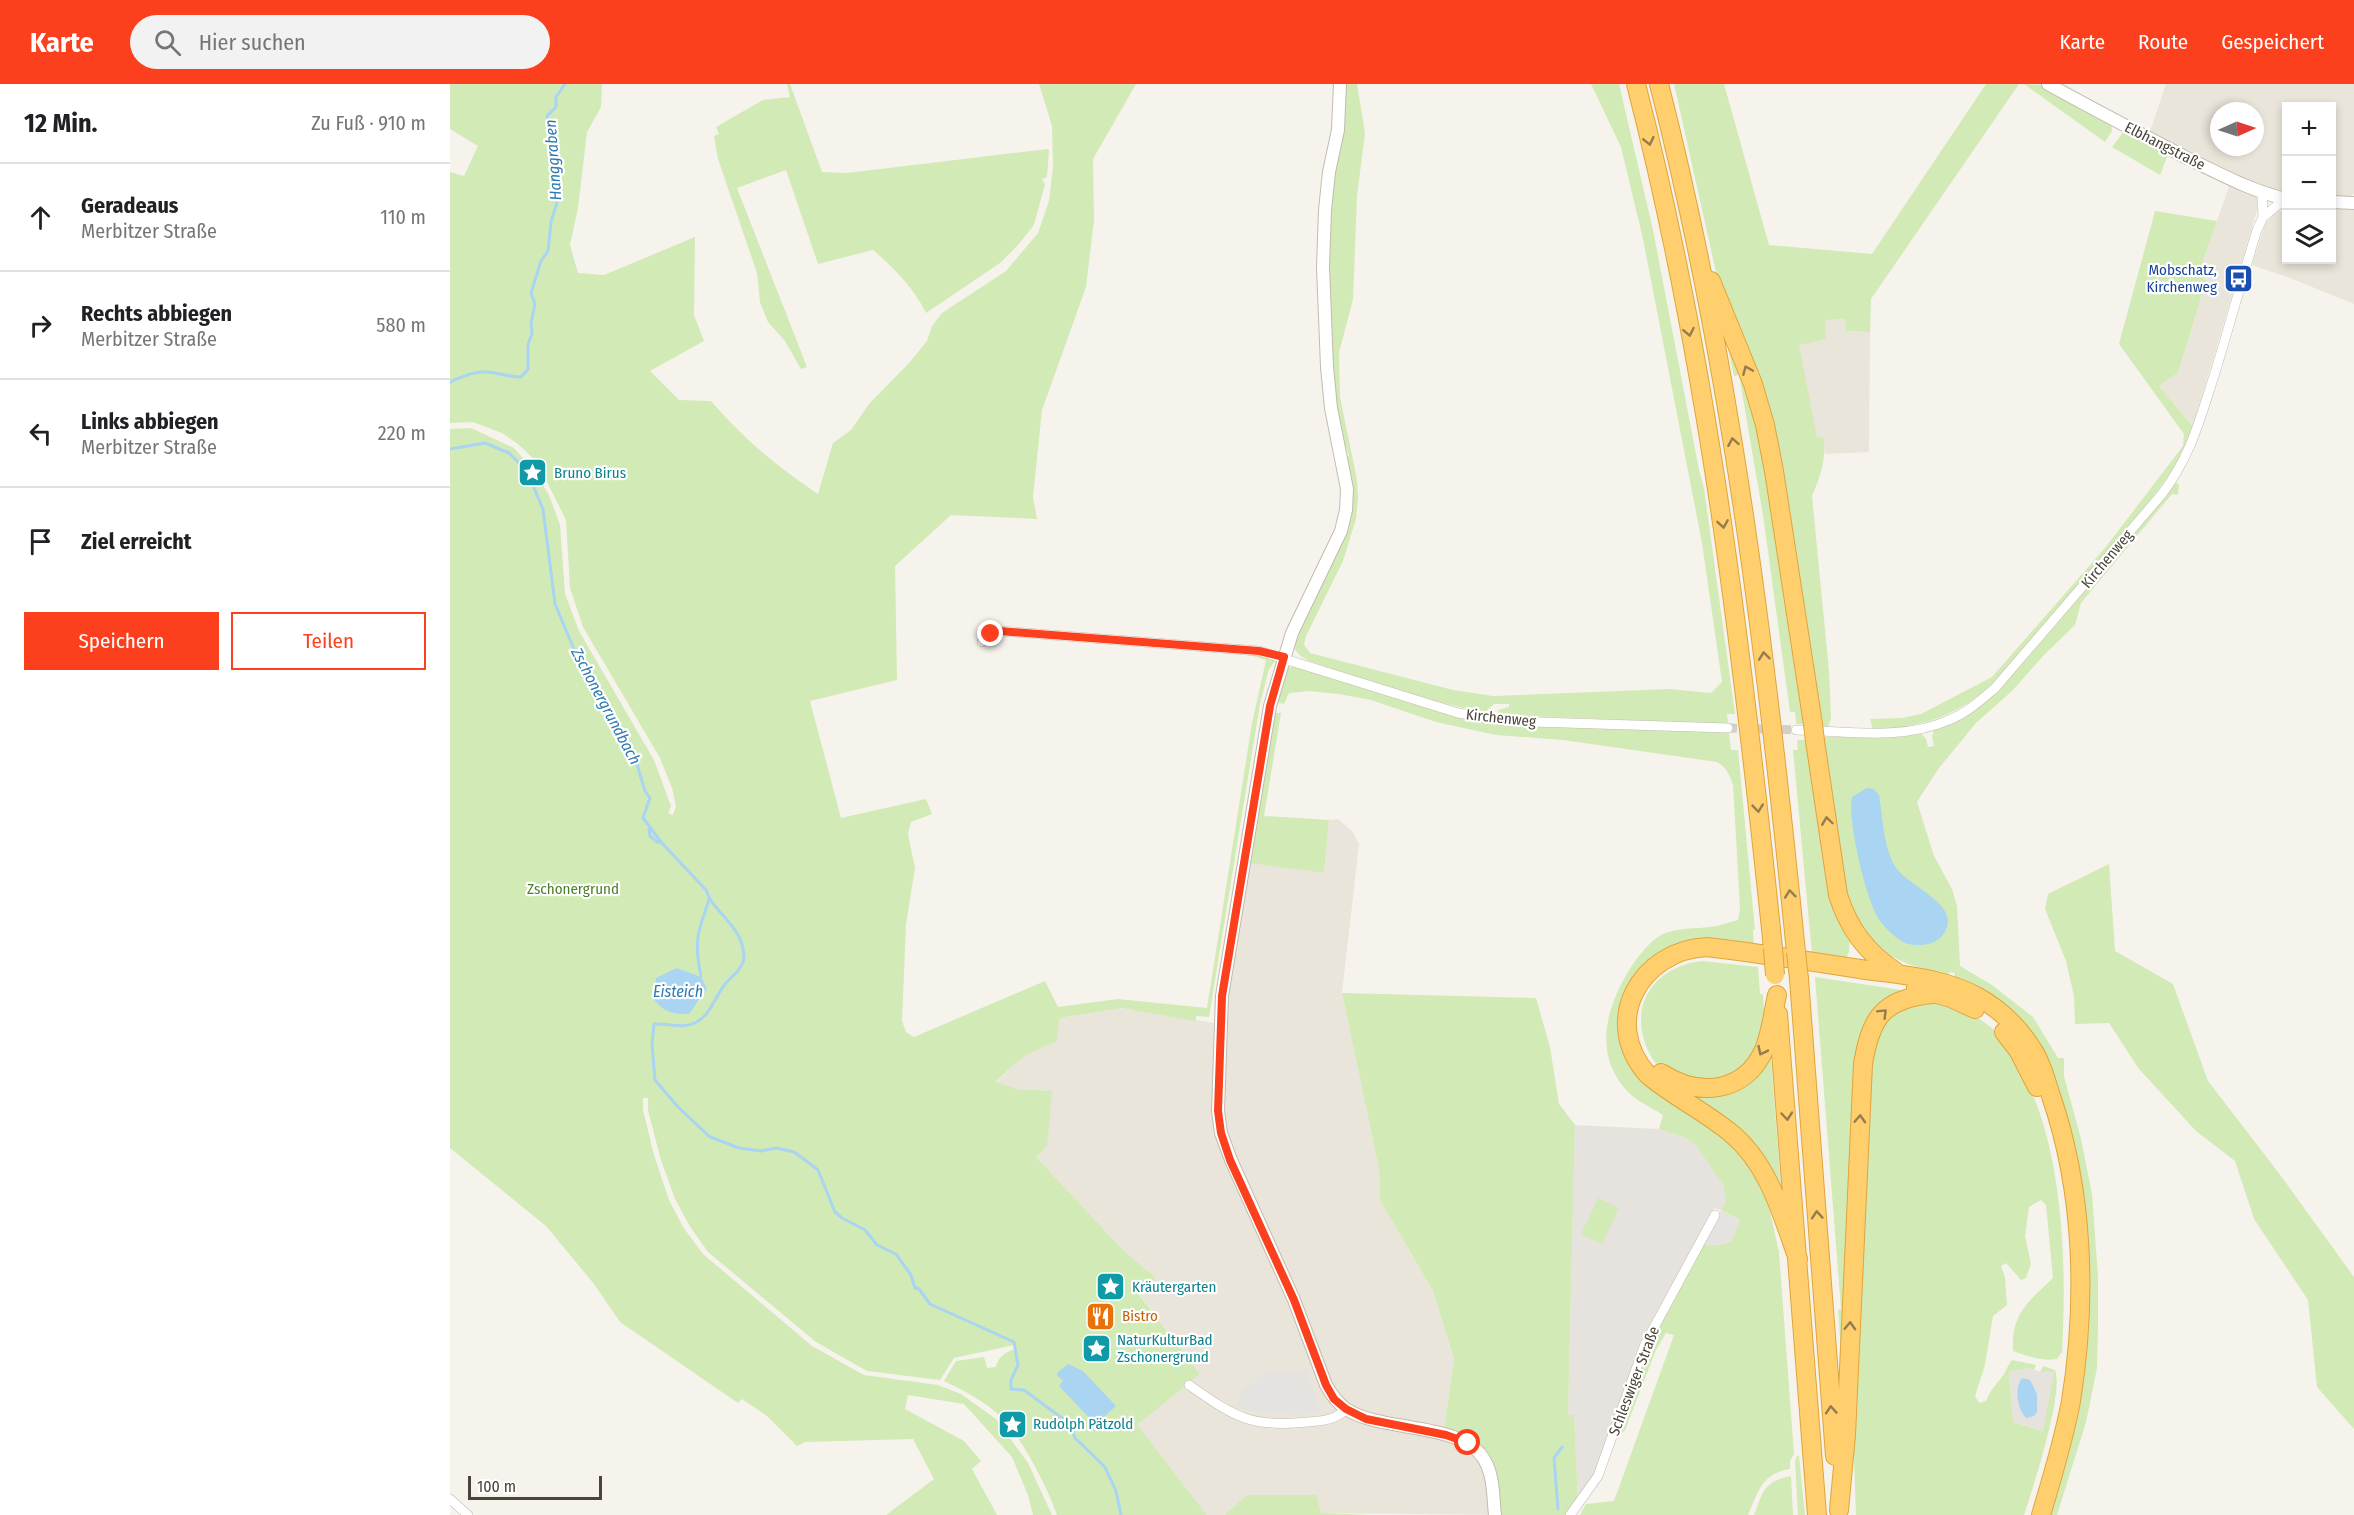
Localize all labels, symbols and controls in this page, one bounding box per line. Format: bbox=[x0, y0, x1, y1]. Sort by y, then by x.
search box bbox=[130, 15, 550, 69]
text: Karte bbox=[30, 26, 94, 59]
icon: search bbox=[151, 26, 184, 59]
text: Hier suchen bbox=[199, 29, 306, 56]
text: Karte bbox=[2060, 29, 2105, 55]
text: Route bbox=[2138, 29, 2188, 55]
text: Gespeichert bbox=[2221, 29, 2324, 55]
north arrow bbox=[2210, 102, 2264, 156]
map controls bbox=[2282, 102, 2336, 264]
button: + bbox=[2282, 102, 2336, 156]
text: 12 Min. bbox=[24, 108, 97, 139]
text: Zu Fuß · 910 m bbox=[311, 111, 426, 135]
street label: Elbhangstraße bbox=[2122, 118, 2208, 174]
water label: Hanggraben bbox=[541, 119, 565, 201]
one-way arrow bbox=[1642, 136, 1655, 146]
button: − bbox=[2282, 156, 2336, 210]
text: Geradeaus bbox=[81, 192, 178, 219]
icon: ahead bbox=[24, 201, 57, 234]
text: 110 m bbox=[380, 205, 426, 229]
button: layers bbox=[2282, 210, 2336, 264]
text: Merbitzer Straße bbox=[81, 219, 217, 243]
place label: Mobschatz, Kirchenweg bbox=[2147, 261, 2217, 296]
bus stop icon: Mobschatz, Kirchenweg bbox=[2222, 263, 2254, 295]
text: Rechts abbiegen bbox=[81, 300, 232, 327]
icon: right bbox=[24, 309, 57, 342]
text: 580 m bbox=[376, 313, 426, 337]
one-way arrow bbox=[1682, 326, 1695, 336]
text: Merbitzer Straße bbox=[81, 327, 217, 351]
one-way arrow bbox=[1742, 365, 1754, 376]
text: Links abbiegen bbox=[81, 408, 219, 435]
icon: left bbox=[24, 417, 57, 450]
text: 220 m bbox=[378, 421, 426, 445]
text: Merbitzer Straße bbox=[81, 435, 217, 459]
one-way arrow bbox=[1727, 437, 1740, 447]
place icon: Bruno Birus bbox=[517, 457, 549, 489]
place label: Bruno Birus bbox=[554, 464, 626, 482]
one-way arrow bbox=[1716, 519, 1728, 528]
icon: arrive bbox=[24, 525, 57, 558]
street label: Kirchenweg bbox=[2077, 526, 2137, 592]
text: Ziel erreicht bbox=[81, 528, 192, 555]
button: Speichern bbox=[24, 612, 219, 670]
button: Teilen bbox=[231, 612, 426, 670]
route end bbox=[977, 620, 1003, 646]
water label: Zschonergrundbach bbox=[567, 643, 645, 768]
one-way arrow bbox=[1759, 651, 1771, 660]
street label: Kirchenweg bbox=[1465, 705, 1537, 731]
one-way arrow bbox=[1751, 803, 1764, 812]
one-way arrow bbox=[1821, 817, 1833, 826]
park label: Zschonergrund bbox=[527, 880, 619, 898]
one-way arrow bbox=[1784, 889, 1797, 898]
water label: Eisteich bbox=[653, 982, 703, 1001]
one-way arrow bbox=[1876, 1009, 1887, 1019]
one-way arrow bbox=[1757, 1045, 1769, 1056]
one-way arrow bbox=[1780, 1112, 1793, 1121]
one-way arrow bbox=[1853, 1114, 1866, 1123]
one-way arrow bbox=[1811, 1211, 1824, 1220]
place icon: Kräutergarten bbox=[1095, 1271, 1127, 1303]
place label: Kräutergarten bbox=[1132, 1278, 1216, 1296]
restaurant icon: Bistro bbox=[1085, 1300, 1117, 1332]
place label: Bistro bbox=[1122, 1307, 1158, 1325]
one-way arrow bbox=[1844, 1321, 1857, 1330]
street label: Schleswiger Straße bbox=[1605, 1324, 1663, 1438]
place label: NaturKulturBad Zschonergrund bbox=[1117, 1331, 1213, 1366]
place icon: NaturKulturBad Zschonergrund bbox=[1080, 1333, 1112, 1365]
one-way arrow bbox=[1825, 1405, 1838, 1414]
place icon: Rudolph Pätzold bbox=[996, 1408, 1028, 1440]
place label: Rudolph Pätzold bbox=[1033, 1415, 1133, 1433]
route start bbox=[1454, 1429, 1480, 1455]
scale bar bbox=[468, 1473, 602, 1500]
text: 100 m bbox=[477, 1477, 516, 1496]

